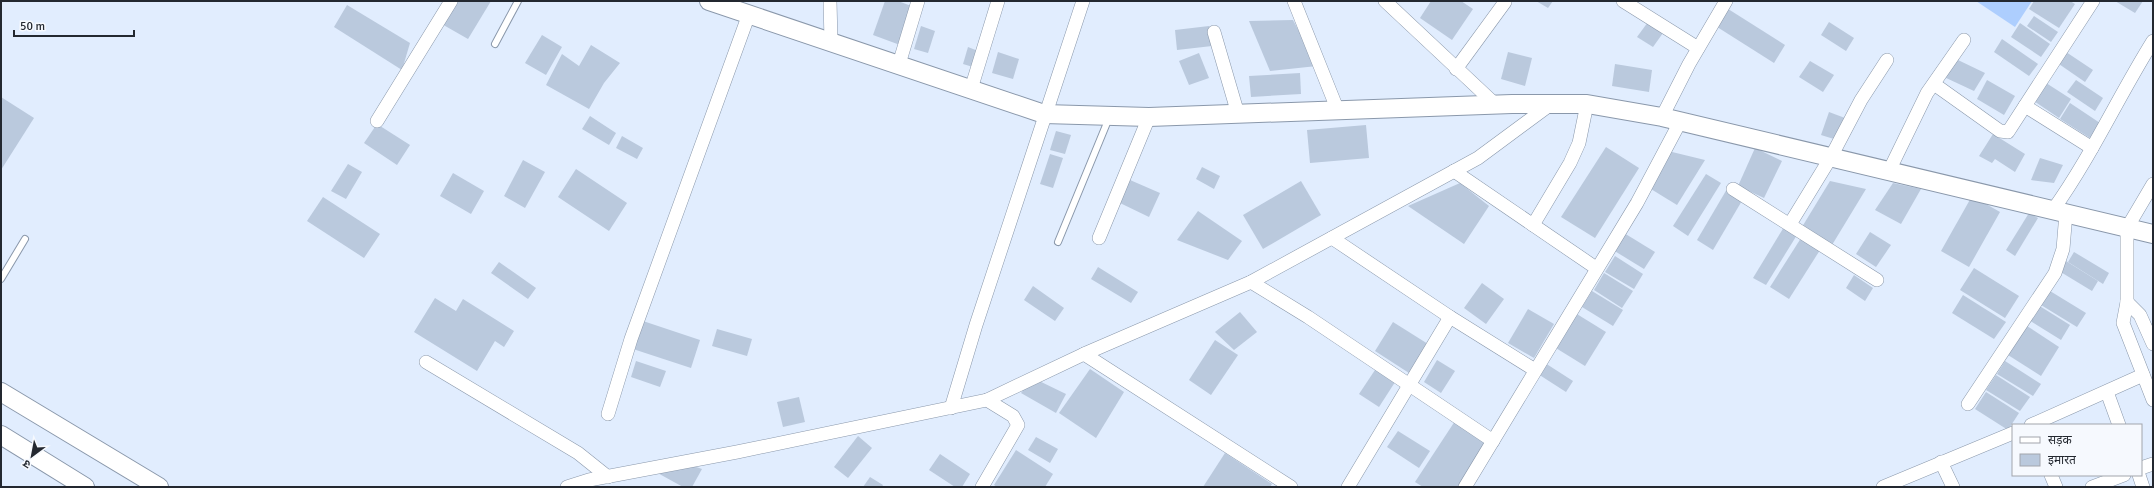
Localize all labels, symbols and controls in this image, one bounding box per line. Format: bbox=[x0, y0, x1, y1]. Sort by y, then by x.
scale bar bbox=[14, 12, 134, 38]
text: 50 m bbox=[20, 19, 45, 34]
legend bbox=[2012, 424, 2142, 476]
text: सड़क bbox=[2048, 433, 2073, 448]
north arrow bbox=[12, 436, 52, 476]
text: इमारत bbox=[2048, 453, 2077, 468]
text: उ bbox=[20, 457, 33, 471]

